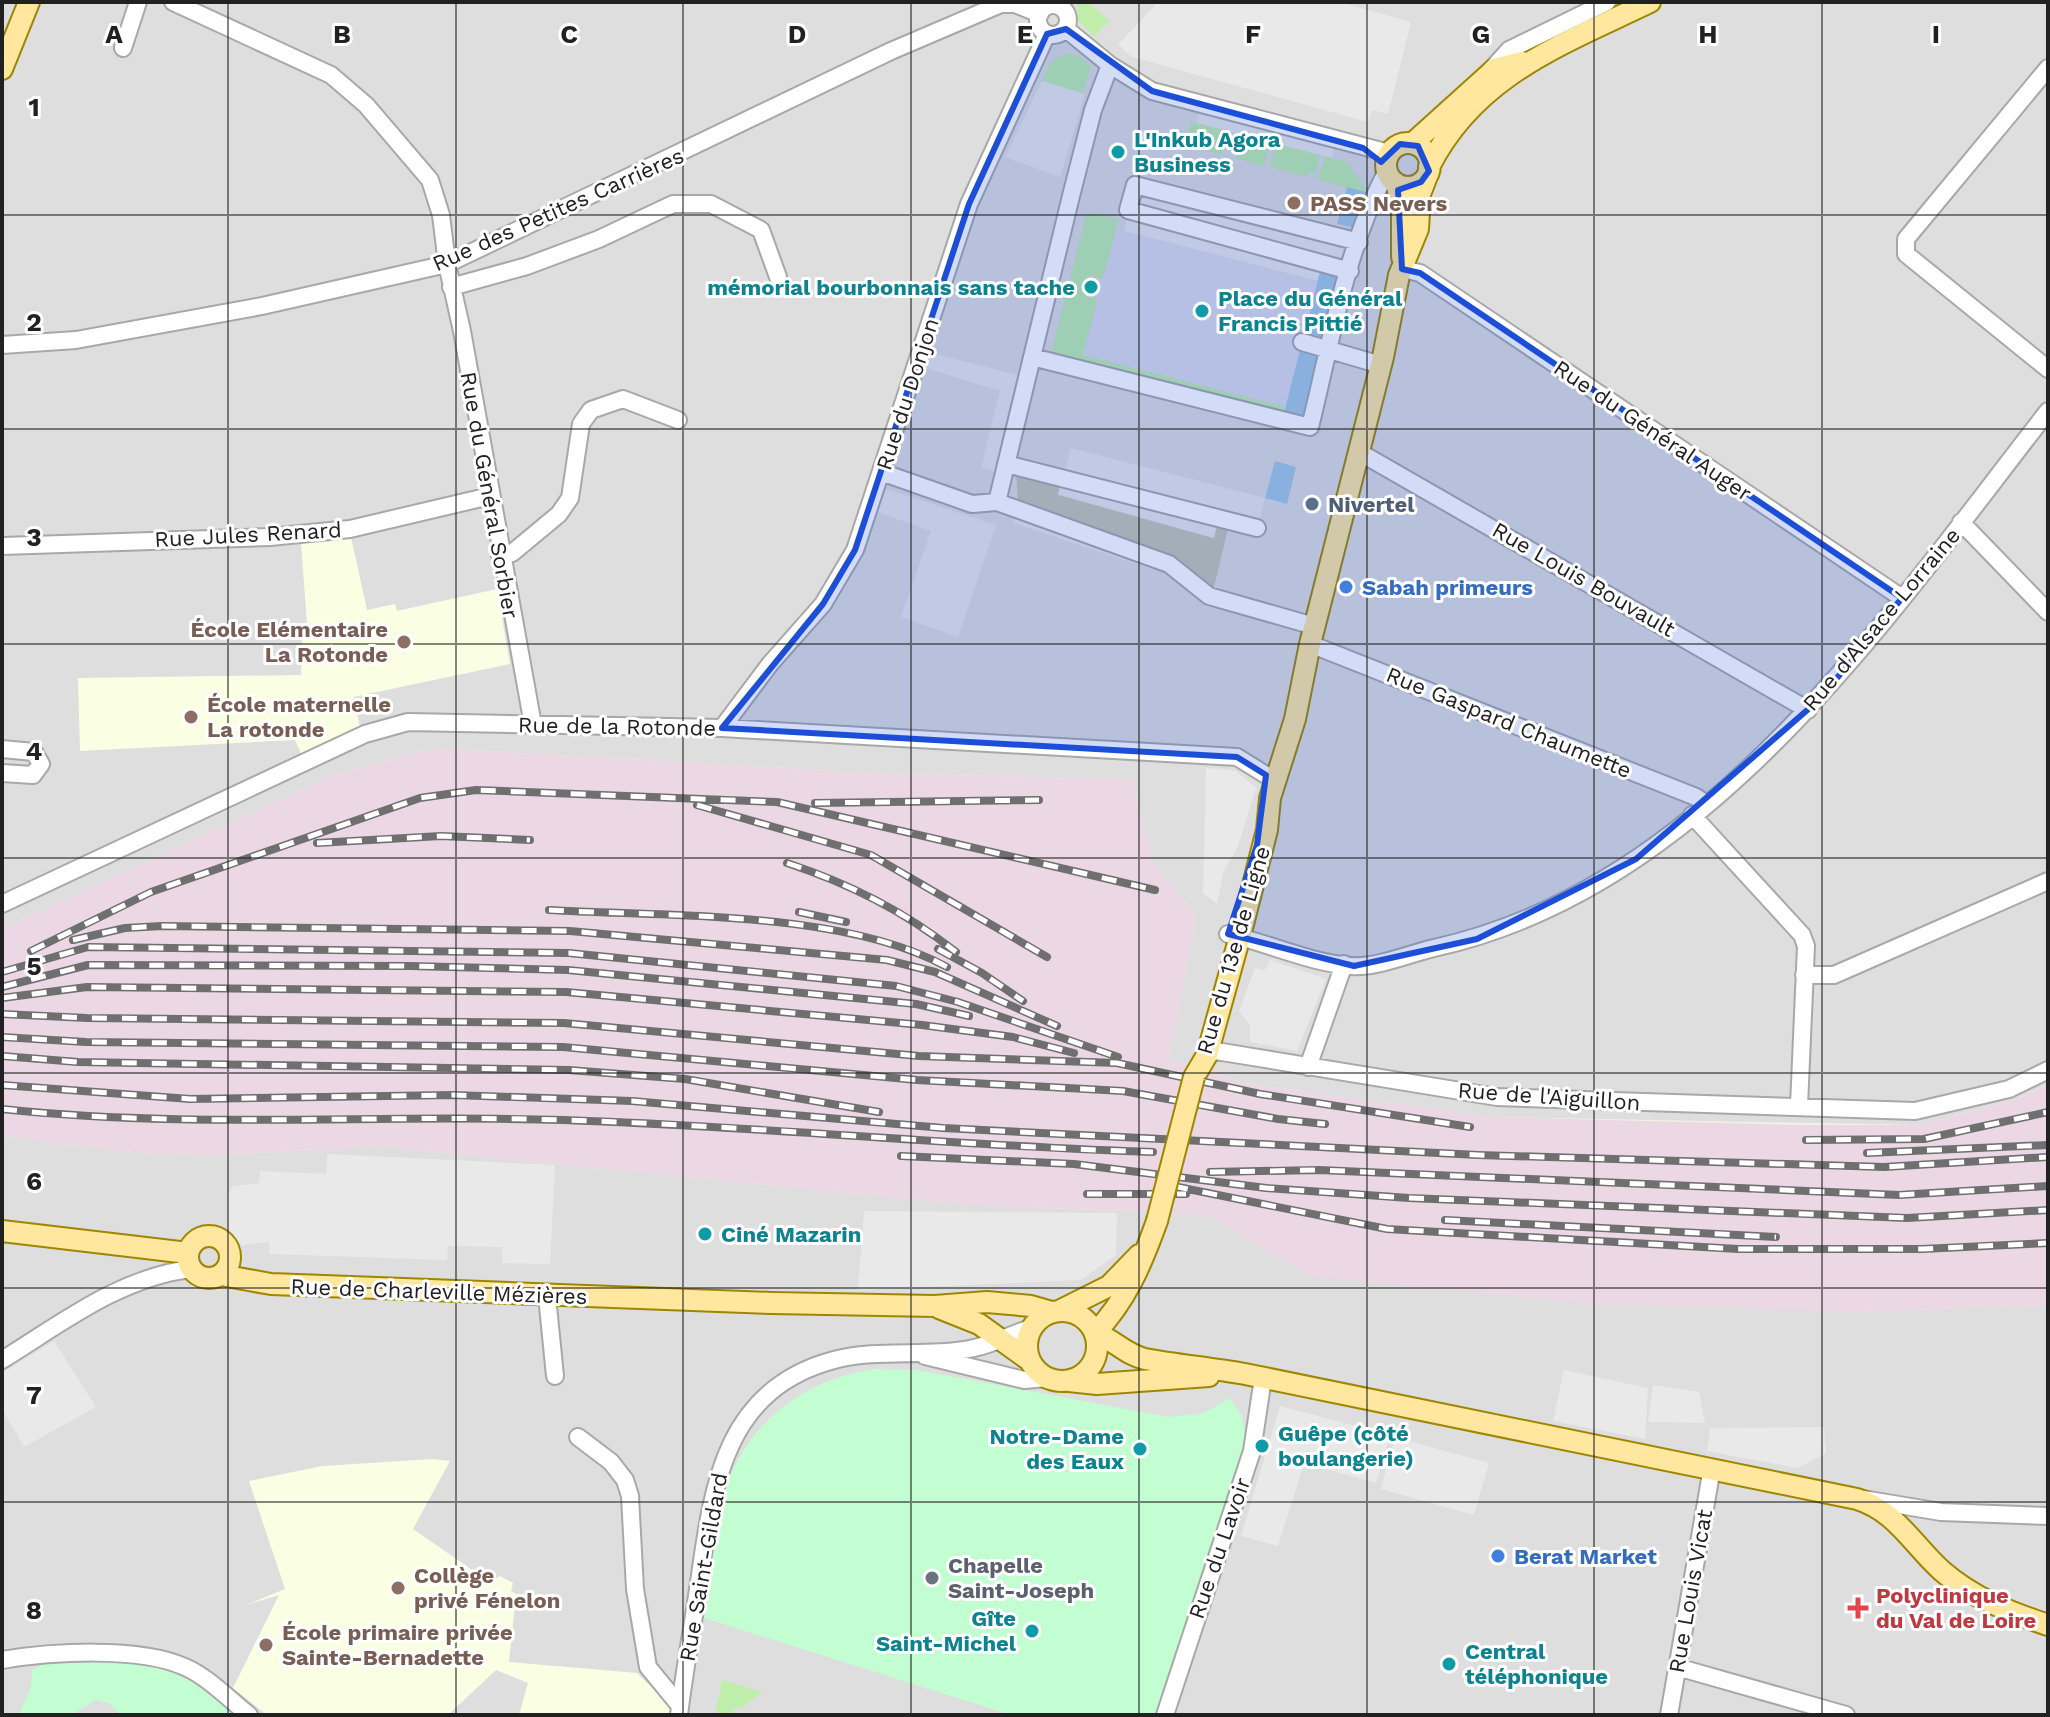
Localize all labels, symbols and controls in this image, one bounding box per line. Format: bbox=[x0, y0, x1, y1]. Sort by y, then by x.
text: A bbox=[105, 19, 123, 49]
text: B bbox=[333, 19, 351, 49]
text: C bbox=[560, 19, 578, 49]
text: D bbox=[788, 19, 806, 49]
text: E bbox=[1017, 19, 1033, 49]
text: F bbox=[1245, 19, 1261, 49]
text: G bbox=[1472, 19, 1490, 49]
text: H bbox=[1698, 19, 1718, 49]
text: I bbox=[1932, 19, 1940, 49]
text: 1 bbox=[28, 92, 40, 122]
place label: L'Inkub Agora Business bbox=[1134, 127, 1281, 177]
street label: Rue des Petites Carrières bbox=[429, 143, 688, 276]
marker: L'Inkub Agora Business bbox=[1109, 143, 1127, 161]
place label: PASS Nevers bbox=[1310, 191, 1447, 216]
marker: PASS Nevers bbox=[1285, 194, 1303, 212]
place label: mémorial bourbonnais sans tache bbox=[707, 275, 1075, 300]
marker: mémorial bourbonnais sans tache bbox=[1082, 278, 1100, 296]
place label: Place du Général Francis Pittié bbox=[1218, 286, 1403, 336]
marker: Place du Général Francis Pittié bbox=[1193, 302, 1211, 320]
text: 2 bbox=[26, 307, 42, 337]
street label: Rue du Donjon bbox=[871, 315, 944, 473]
street label: Rue du Général Auger bbox=[1549, 355, 1756, 506]
street label: Rue du Général Sorbier bbox=[455, 370, 524, 620]
place label: Nivertel bbox=[1328, 492, 1415, 517]
marker: Nivertel bbox=[1303, 495, 1321, 513]
street label: Rue Jules Renard bbox=[154, 517, 342, 552]
street label: Rue Louis Bouvault bbox=[1488, 517, 1679, 642]
text: 3 bbox=[26, 522, 42, 552]
street label: Rue d'Alsace Lorraine bbox=[1798, 523, 1965, 716]
place label: Sabah primeurs bbox=[1362, 575, 1533, 600]
marker: Sabah primeurs bbox=[1337, 578, 1355, 596]
place label: École Elémentaire La Rotonde bbox=[191, 617, 388, 667]
marker: École Elémentaire La Rotonde bbox=[395, 633, 413, 651]
street label: Rue Gaspard Chaumette bbox=[1383, 662, 1635, 783]
place label: École maternelle La rotonde bbox=[207, 692, 391, 742]
marker: École maternelle La rotonde bbox=[182, 708, 200, 726]
street label: Rue de la Rotonde bbox=[518, 712, 716, 741]
text: 4 bbox=[26, 736, 43, 766]
street label: Rue du 13e de Ligne bbox=[1192, 843, 1275, 1057]
text: 5 bbox=[26, 951, 42, 981]
street label: Rue de l'Aiguillon bbox=[1457, 1078, 1641, 1115]
text: 6 bbox=[26, 1166, 42, 1196]
place label: Ciné Mazarin bbox=[721, 1222, 861, 1247]
marker: Ciné Mazarin bbox=[696, 1225, 714, 1243]
street label: Rue de Charleville Mézières bbox=[290, 1274, 588, 1309]
text: 7 bbox=[26, 1380, 42, 1410]
place label: Guêpe (côté boulangerie) bbox=[1278, 1421, 1414, 1471]
place label: Notre-Dame des Eaux bbox=[990, 1424, 1124, 1474]
marker: Guêpe (côté boulangerie) bbox=[1253, 1437, 1271, 1455]
marker: Notre-Dame des Eaux bbox=[1131, 1440, 1149, 1458]
street label: Rue Saint-Gildard bbox=[675, 1471, 732, 1663]
street label: Rue du Lavoir bbox=[1184, 1474, 1255, 1622]
street label: Rue Louis Vicat bbox=[1664, 1507, 1717, 1675]
place label: Berat Market bbox=[1514, 1544, 1657, 1569]
marker: Berat Market bbox=[1489, 1547, 1507, 1565]
place label: Chapelle Saint-Joseph bbox=[948, 1553, 1094, 1603]
place label: Collège privé Fénelon bbox=[414, 1563, 560, 1613]
marker: Chapelle Saint-Joseph bbox=[923, 1569, 941, 1587]
marker: Collège privé Fénelon bbox=[389, 1579, 407, 1597]
place label: Polyclinique du Val de Loire bbox=[1876, 1583, 2036, 1633]
text: 8 bbox=[26, 1595, 42, 1625]
marker: Polyclinique du Val de Loire bbox=[1847, 1597, 1869, 1619]
place label: Gîte Saint-Michel bbox=[876, 1606, 1017, 1656]
place label: École primaire privée Sainte-Bernadette bbox=[282, 1620, 513, 1670]
marker: Gîte Saint-Michel bbox=[1023, 1622, 1041, 1640]
marker: École primaire privée Sainte-Bernadette bbox=[257, 1636, 275, 1654]
place label: Central téléphonique bbox=[1465, 1639, 1608, 1689]
marker: Central téléphonique bbox=[1440, 1655, 1458, 1673]

